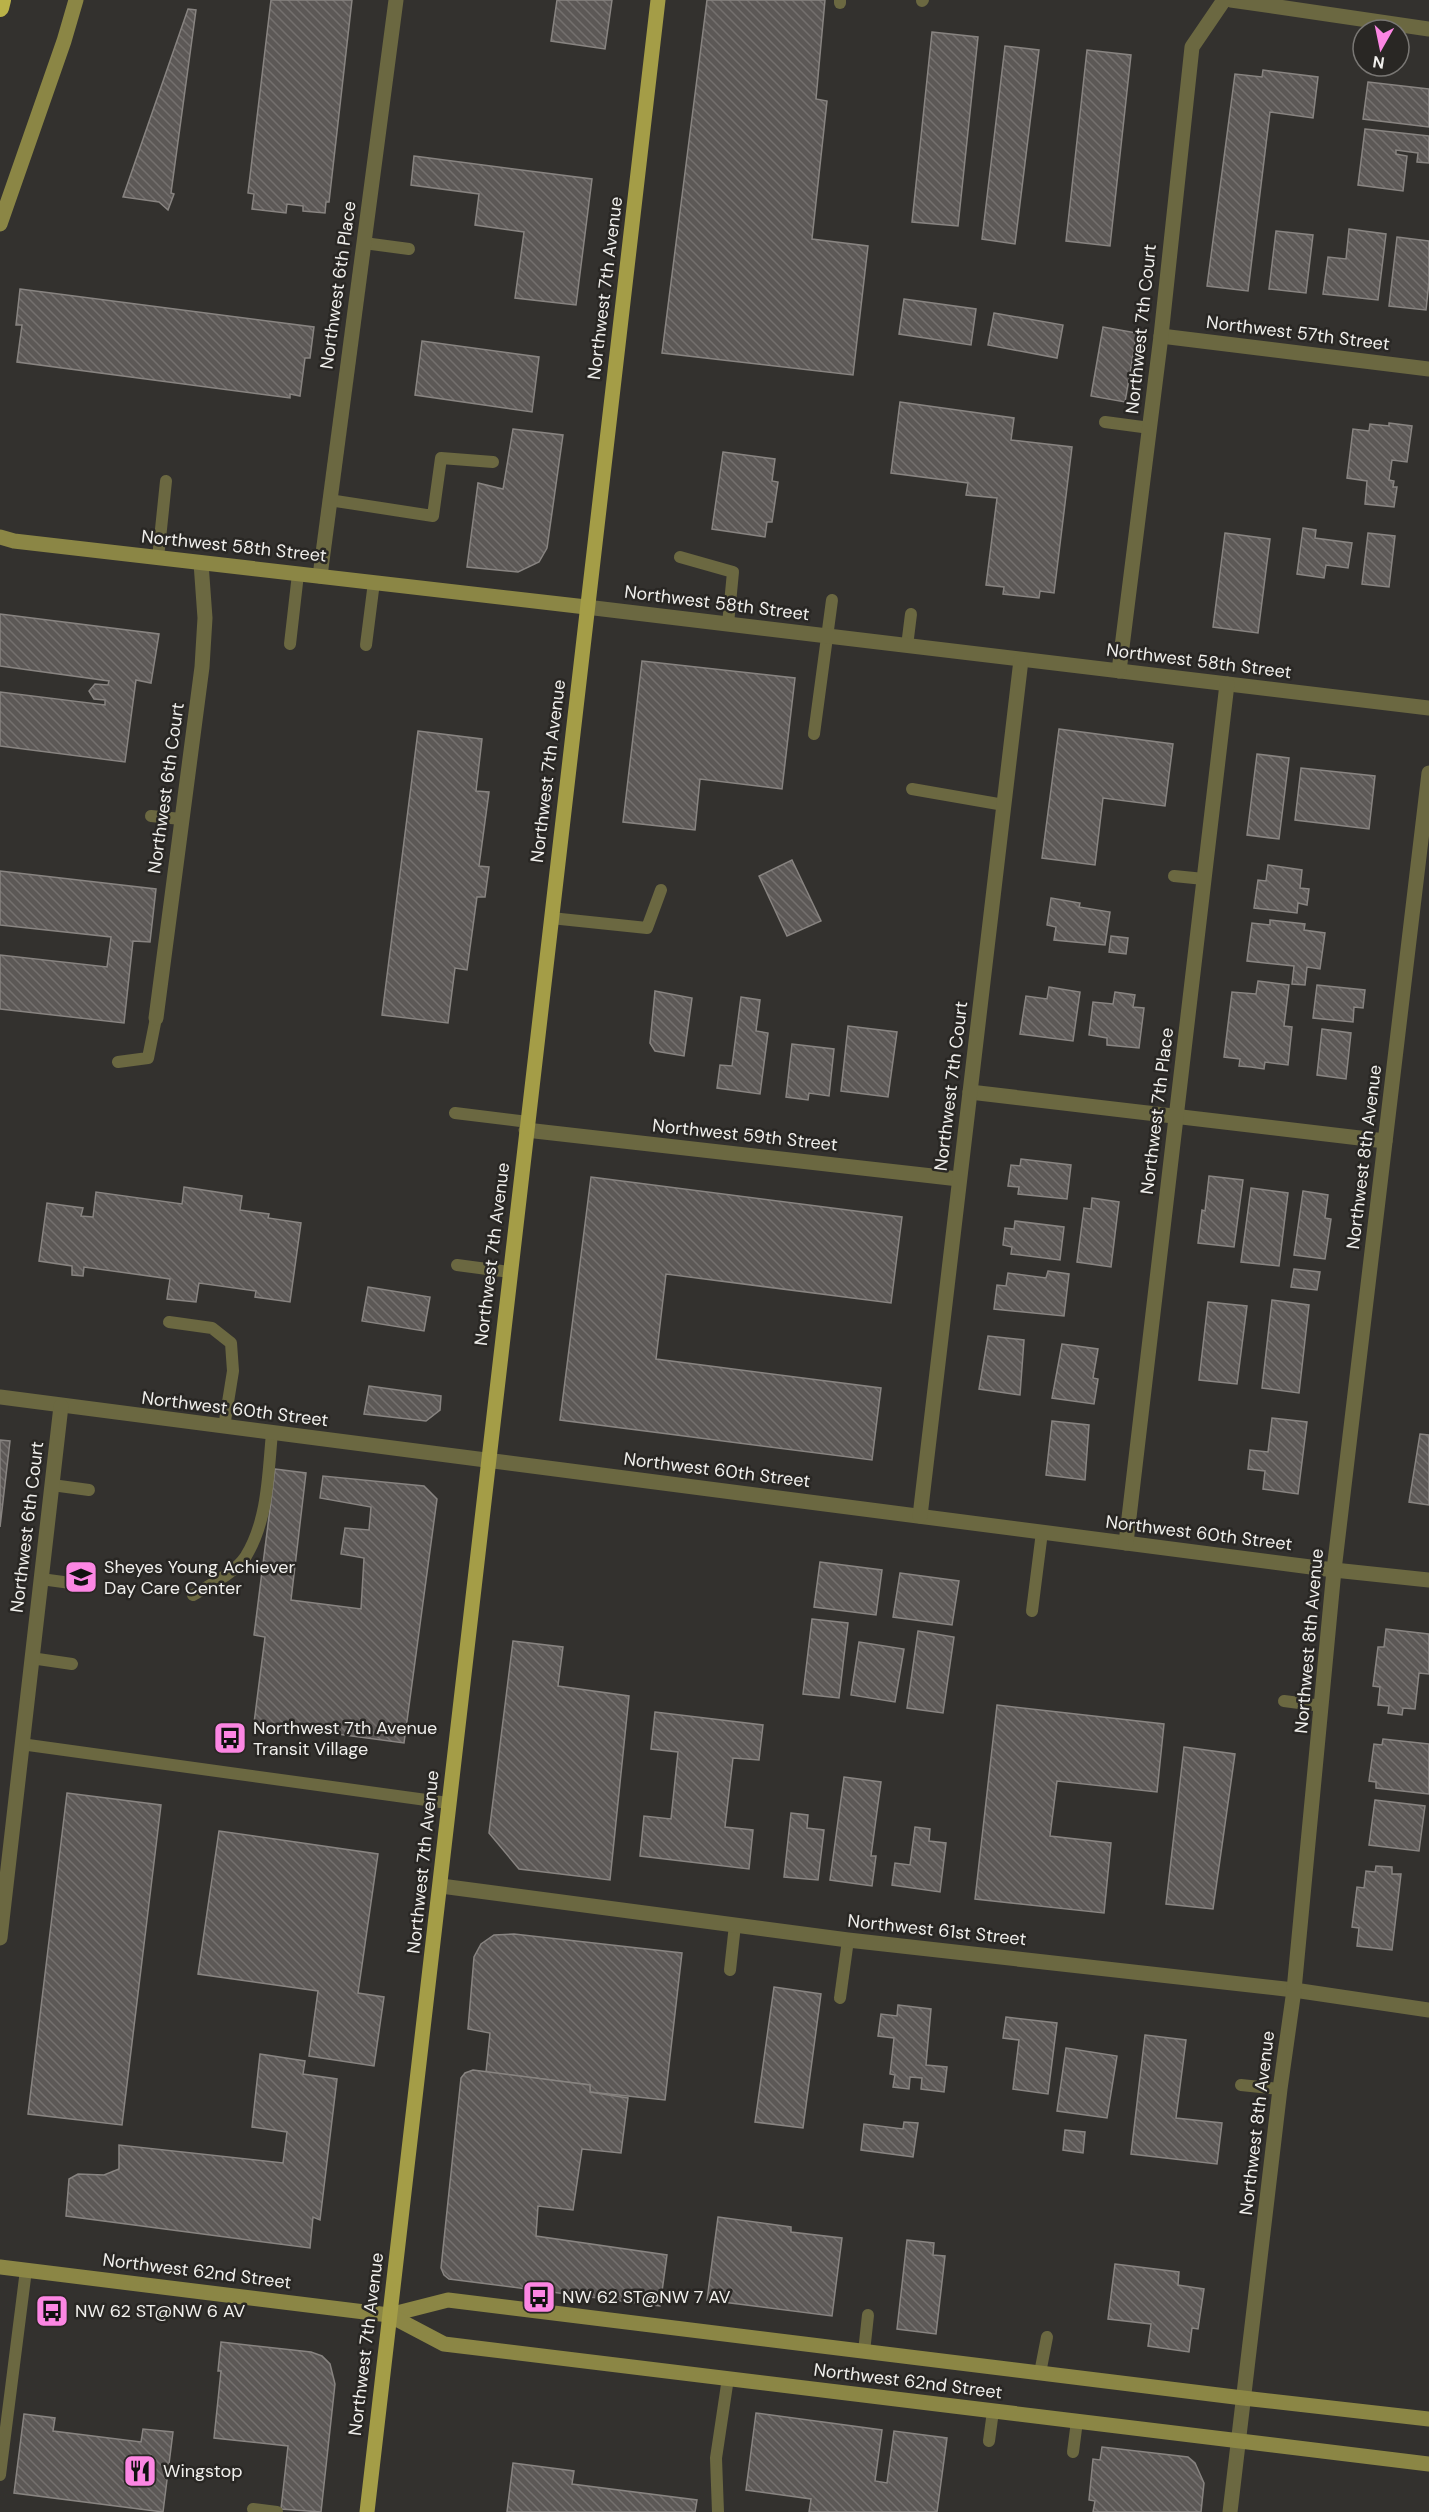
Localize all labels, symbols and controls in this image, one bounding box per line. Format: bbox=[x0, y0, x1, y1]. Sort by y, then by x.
north arrow bbox=[1351, 18, 1411, 78]
text: N bbox=[1371, 51, 1386, 74]
street label: Northwest 7th Avenue bbox=[582, 195, 628, 381]
street label: Northwest 6th Place bbox=[314, 199, 362, 371]
street label: Northwest 7th Court bbox=[1120, 243, 1162, 415]
street label: Northwest 57th Street bbox=[1205, 310, 1391, 356]
street label: Northwest 58th Street bbox=[140, 524, 328, 568]
street label: Northwest 58th Street bbox=[623, 580, 811, 626]
street label: Northwest 58th Street bbox=[1105, 638, 1293, 684]
street label: Northwest 7th Avenue bbox=[525, 678, 571, 864]
street label: Northwest 6th Court bbox=[142, 701, 190, 875]
street label: Northwest 7th Court bbox=[929, 1000, 973, 1172]
street label: Northwest 7th Place bbox=[1135, 1026, 1179, 1196]
street label: Northwest 8th Avenue bbox=[1341, 1063, 1387, 1251]
street label: Northwest 59th Street bbox=[651, 1113, 839, 1157]
street label: Northwest 7th Avenue bbox=[469, 1161, 515, 1347]
street label: Northwest 60th Street bbox=[140, 1386, 330, 1432]
street label: Northwest 6th Court bbox=[5, 1440, 49, 1614]
street label: Northwest 60th Street bbox=[622, 1447, 812, 1493]
street label: Northwest 60th Street bbox=[1104, 1510, 1294, 1556]
street label: Northwest 8th Avenue bbox=[1289, 1548, 1329, 1734]
place label: Sheyes Young Achiever Day Care Center bbox=[104, 1555, 295, 1600]
school or university icon: Sheyes Young Achiever Day Care Center bbox=[63, 1559, 99, 1595]
place label: Northwest 7th Avenue Transit Village bbox=[253, 1716, 437, 1761]
bus stop icon: Northwest 7th Avenue Transit Village bbox=[212, 1720, 248, 1756]
street label: Northwest 7th Avenue bbox=[401, 1769, 445, 1955]
street label: Northwest 61st Street bbox=[846, 1909, 1028, 1951]
street label: Northwest 8th Avenue bbox=[1234, 2029, 1280, 2217]
street label: Northwest 62nd Street bbox=[101, 2248, 293, 2294]
street label: Northwest 7th Avenue bbox=[343, 2251, 389, 2437]
bus stop icon: NW 62 ST@NW 7 AV bbox=[521, 2279, 557, 2315]
place label: NW 62 ST@NW 7 AV bbox=[562, 2285, 731, 2309]
bus stop icon: NW 62 ST@NW 6 AV bbox=[34, 2293, 70, 2329]
place label: NW 62 ST@NW 6 AV bbox=[75, 2299, 245, 2323]
street label: Northwest 62nd Street bbox=[812, 2358, 1004, 2404]
restaurant icon: Wingstop bbox=[122, 2453, 158, 2489]
place label: Wingstop bbox=[163, 2459, 243, 2483]

